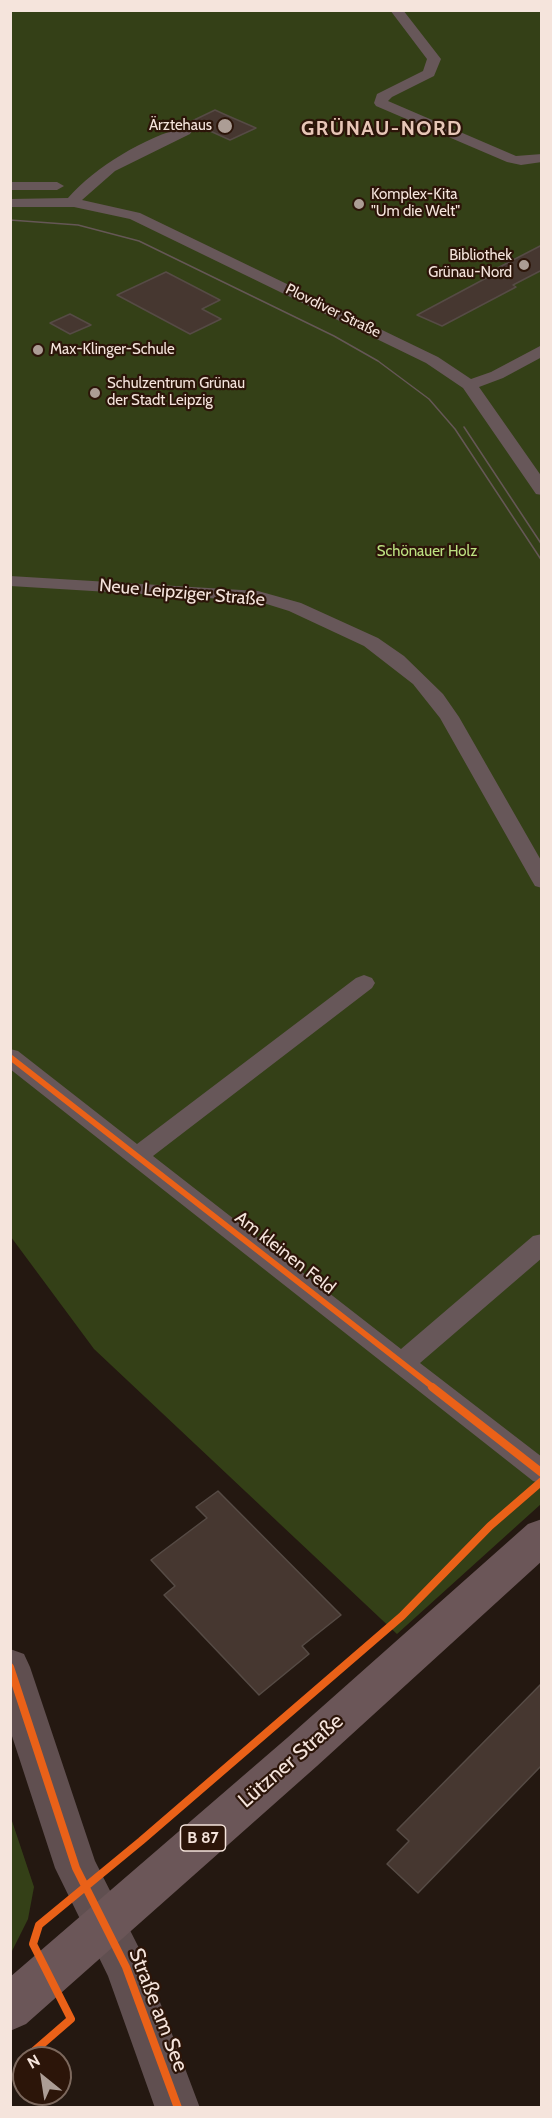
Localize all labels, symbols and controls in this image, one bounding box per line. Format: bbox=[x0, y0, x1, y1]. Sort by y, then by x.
place label: Ärztehaus bbox=[149, 117, 212, 135]
marker: Ärztehaus bbox=[216, 117, 234, 135]
district label: GRÜNAU-NORD bbox=[301, 117, 463, 141]
place label: Komplex-Kita "Um die Welt" bbox=[371, 186, 460, 221]
marker: Komplex-Kita "Um die Welt" bbox=[352, 197, 366, 211]
place label: Bibliothek Grünau-Nord bbox=[428, 247, 512, 282]
marker: Bibliothek Grünau-Nord bbox=[517, 258, 531, 272]
street label: Plovdiver Straße bbox=[283, 280, 383, 342]
place label: Max-Klinger-Schule bbox=[50, 341, 175, 359]
marker: Max-Klinger-Schule bbox=[31, 343, 45, 357]
place label: Schulzentrum Grünau der Stadt Leipzig bbox=[107, 375, 245, 410]
marker: Schulzentrum Grünau der Stadt Leipzig bbox=[88, 386, 102, 400]
park label: Schönauer Holz bbox=[377, 543, 477, 561]
street label: Neue Leipziger Straße bbox=[98, 575, 266, 611]
street label: Am kleinen Feld bbox=[230, 1207, 340, 1299]
street label: Lützner Straße bbox=[233, 1709, 349, 1813]
road number: B 87 bbox=[180, 1825, 226, 1851]
street label: Straße am See bbox=[123, 1945, 193, 2075]
north arrow bbox=[12, 2046, 72, 2106]
text: N bbox=[24, 2051, 43, 2073]

